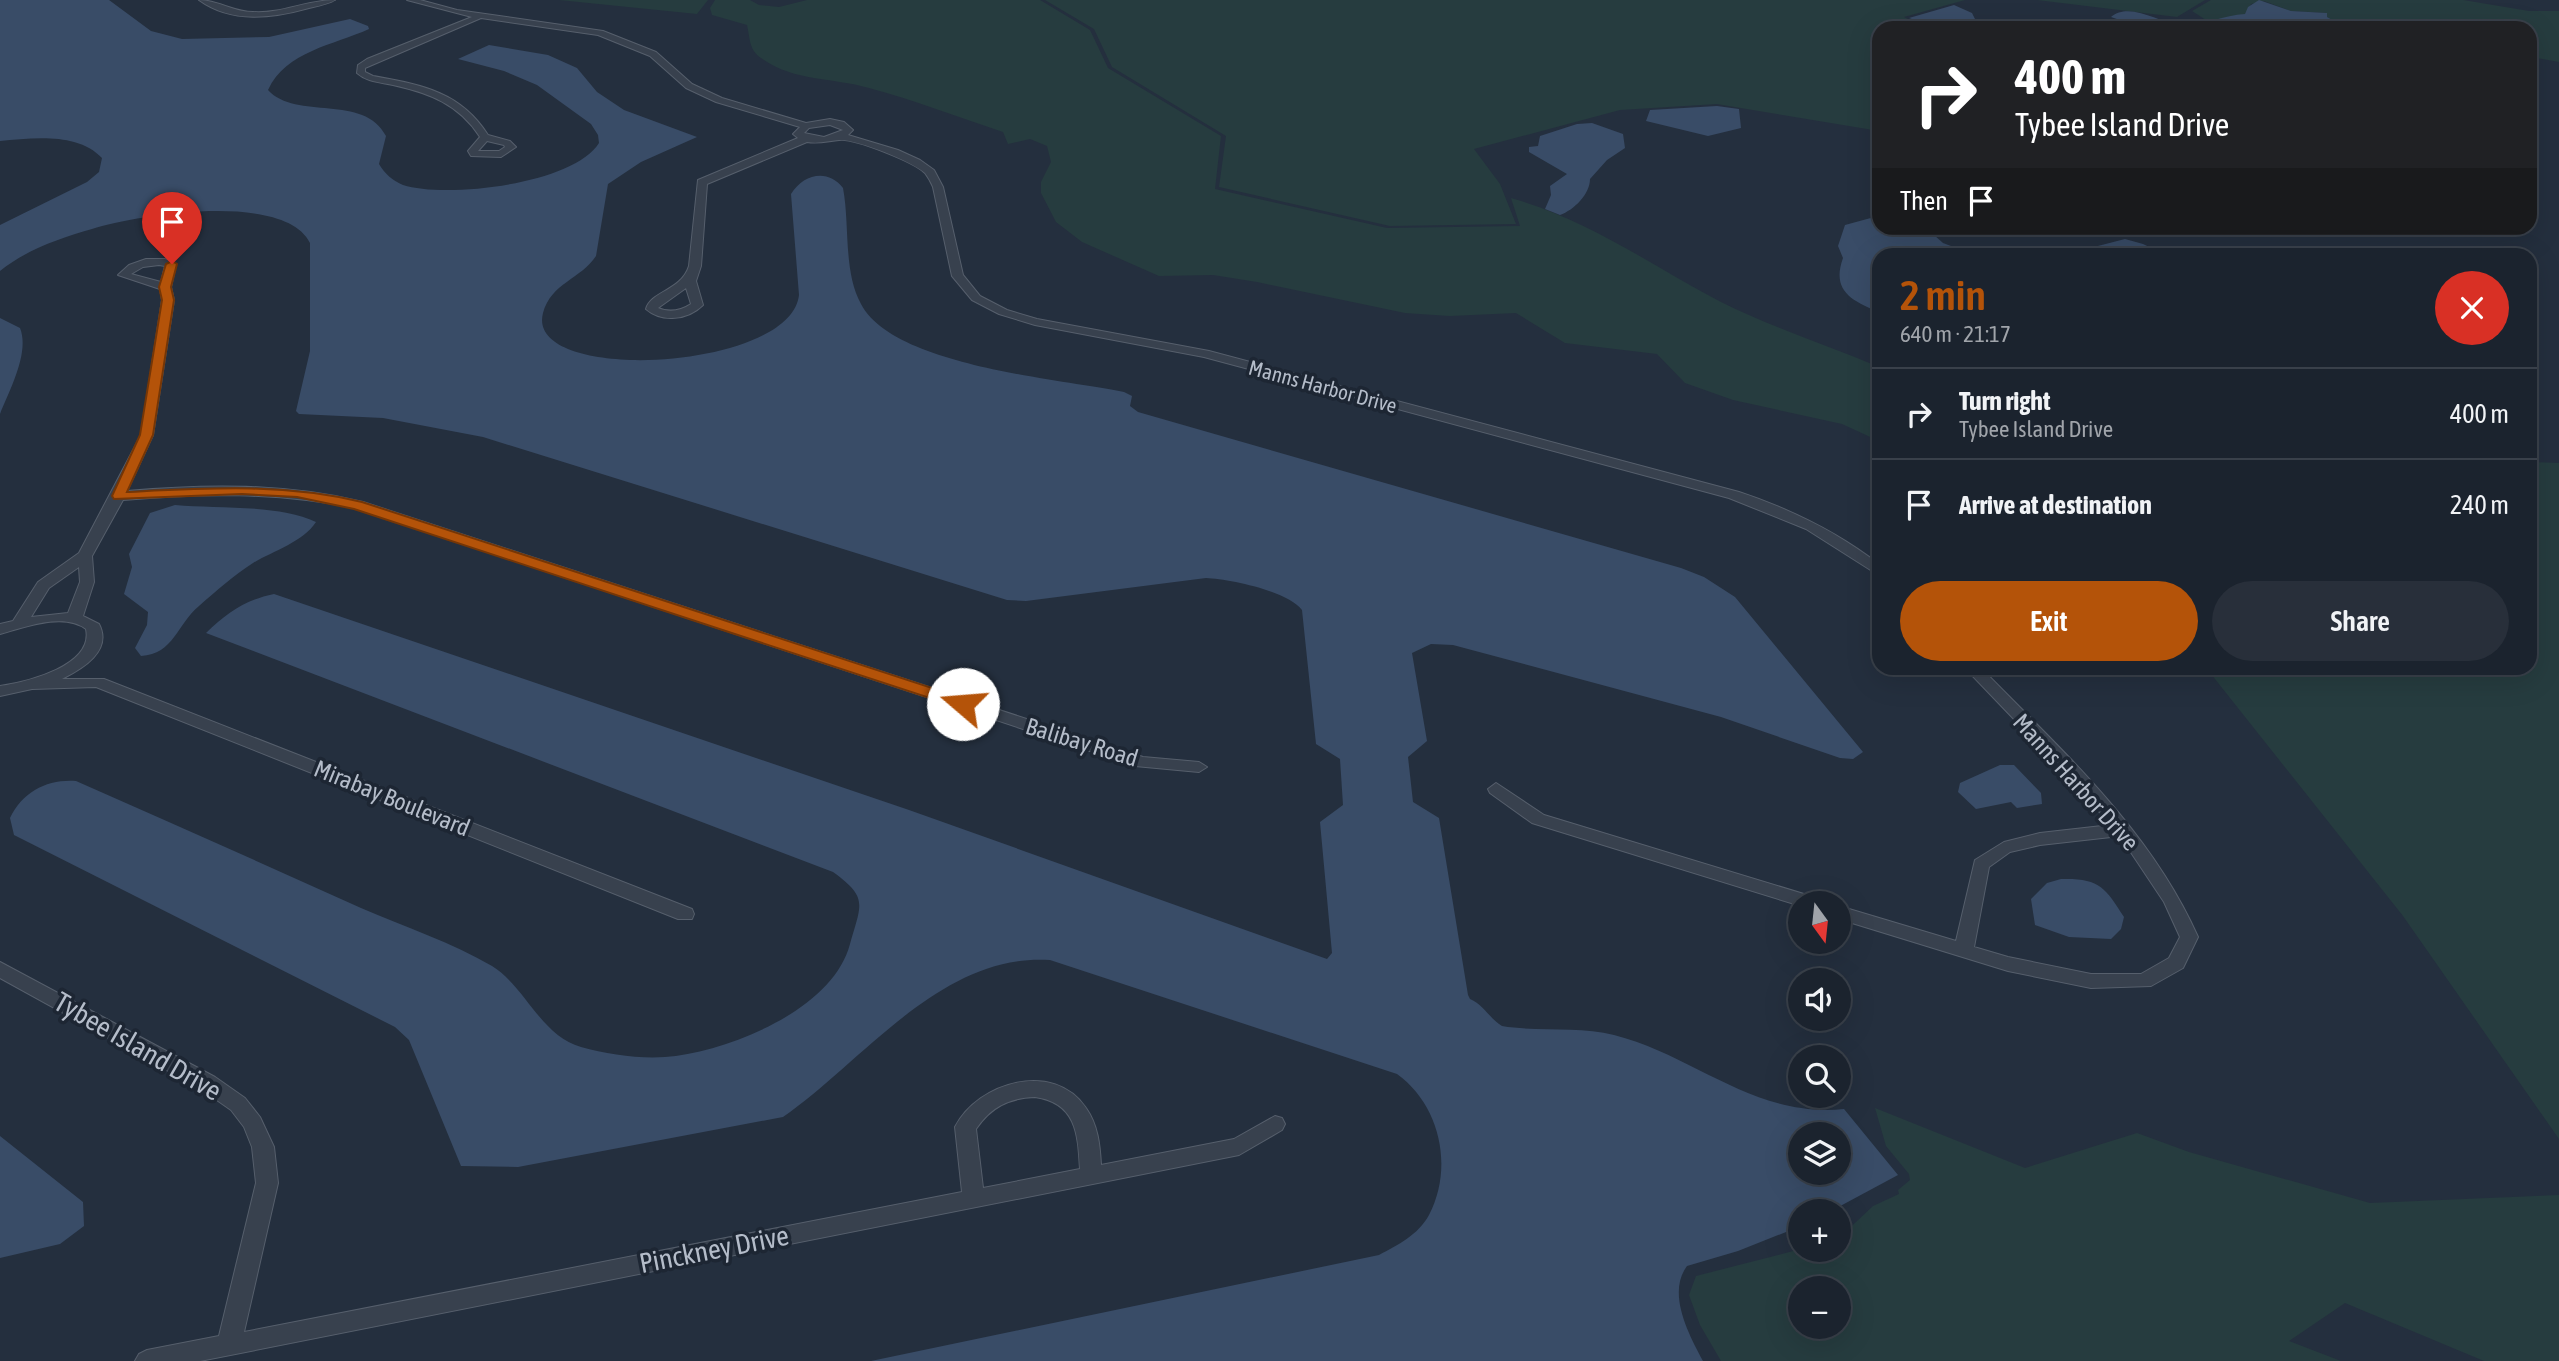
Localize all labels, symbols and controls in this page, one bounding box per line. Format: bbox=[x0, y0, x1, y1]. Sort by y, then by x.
text: 400 m bbox=[2015, 48, 2126, 104]
icon: right bbox=[1900, 49, 1991, 140]
text: Tybee Island Drive bbox=[2015, 106, 2229, 143]
icon: arrive bbox=[1962, 182, 2000, 220]
text: Then bbox=[1900, 186, 1948, 216]
pin bbox=[142, 192, 202, 264]
icon: arrive bbox=[153, 203, 191, 241]
text: 2 min bbox=[1900, 271, 1986, 319]
button: close bbox=[2435, 271, 2509, 345]
text: 640 m · 21:17 bbox=[1900, 321, 2011, 347]
street label: Manns Harbor Drive bbox=[1246, 355, 1400, 417]
text: Turn right bbox=[1959, 386, 2050, 416]
icon: right bbox=[1900, 395, 1938, 433]
text: 400 m bbox=[2450, 399, 2509, 429]
text: Tybee Island Drive bbox=[1959, 416, 2113, 442]
icon: arrive bbox=[1900, 486, 1938, 524]
text: Arrive at destination bbox=[1959, 490, 2152, 520]
text: 240 m bbox=[2450, 490, 2509, 520]
button: Exit bbox=[1900, 581, 2198, 661]
button: Share bbox=[2212, 581, 2509, 661]
position arrow bbox=[926, 667, 1000, 741]
street label: Manns Harbor Drive bbox=[2008, 708, 2144, 856]
street label: Balibay Road bbox=[1023, 712, 1141, 772]
street label: Mirabay Boulevard bbox=[310, 755, 474, 841]
north arrow bbox=[1788, 891, 1852, 954]
map controls bbox=[1788, 891, 1851, 1339]
button: sound bbox=[1788, 968, 1851, 1031]
street label: Tybee Island Drive bbox=[49, 985, 227, 1107]
button: search bbox=[1788, 1045, 1851, 1108]
button: layers bbox=[1788, 1122, 1851, 1185]
button: + bbox=[1788, 1199, 1851, 1262]
street label: Pinckney Drive bbox=[637, 1219, 791, 1279]
button: − bbox=[1788, 1276, 1851, 1339]

